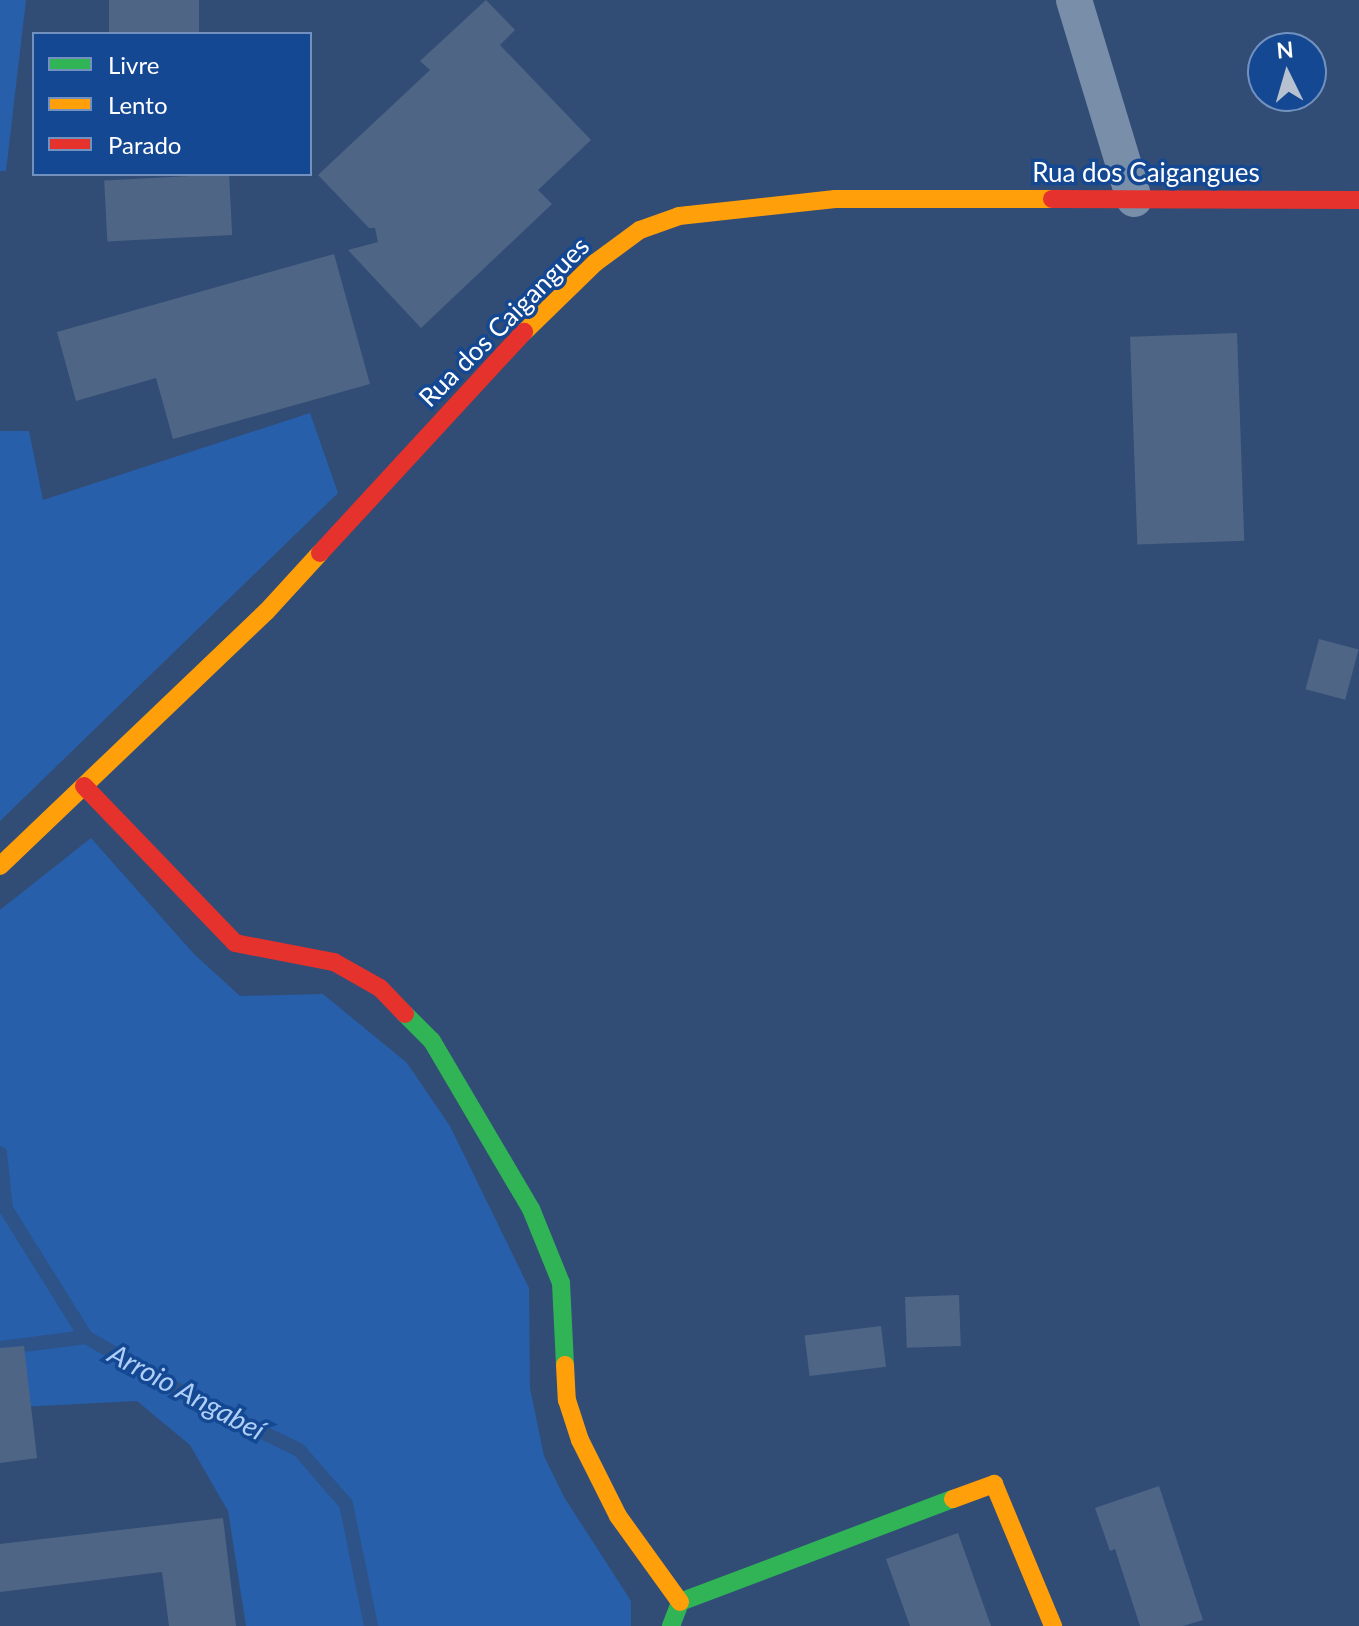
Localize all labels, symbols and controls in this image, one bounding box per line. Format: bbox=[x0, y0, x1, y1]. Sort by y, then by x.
legend bbox=[32, 32, 312, 176]
north arrow bbox=[1247, 32, 1327, 112]
text: N bbox=[1275, 35, 1295, 64]
text: Livre bbox=[108, 50, 159, 79]
text: Lento bbox=[108, 90, 168, 119]
text: Parado bbox=[108, 130, 181, 159]
street label: Rua dos Caigangues bbox=[1032, 157, 1260, 189]
street label: Rua dos Caigangues bbox=[413, 231, 595, 413]
water label: Arroio Angabeí bbox=[103, 1336, 271, 1446]

